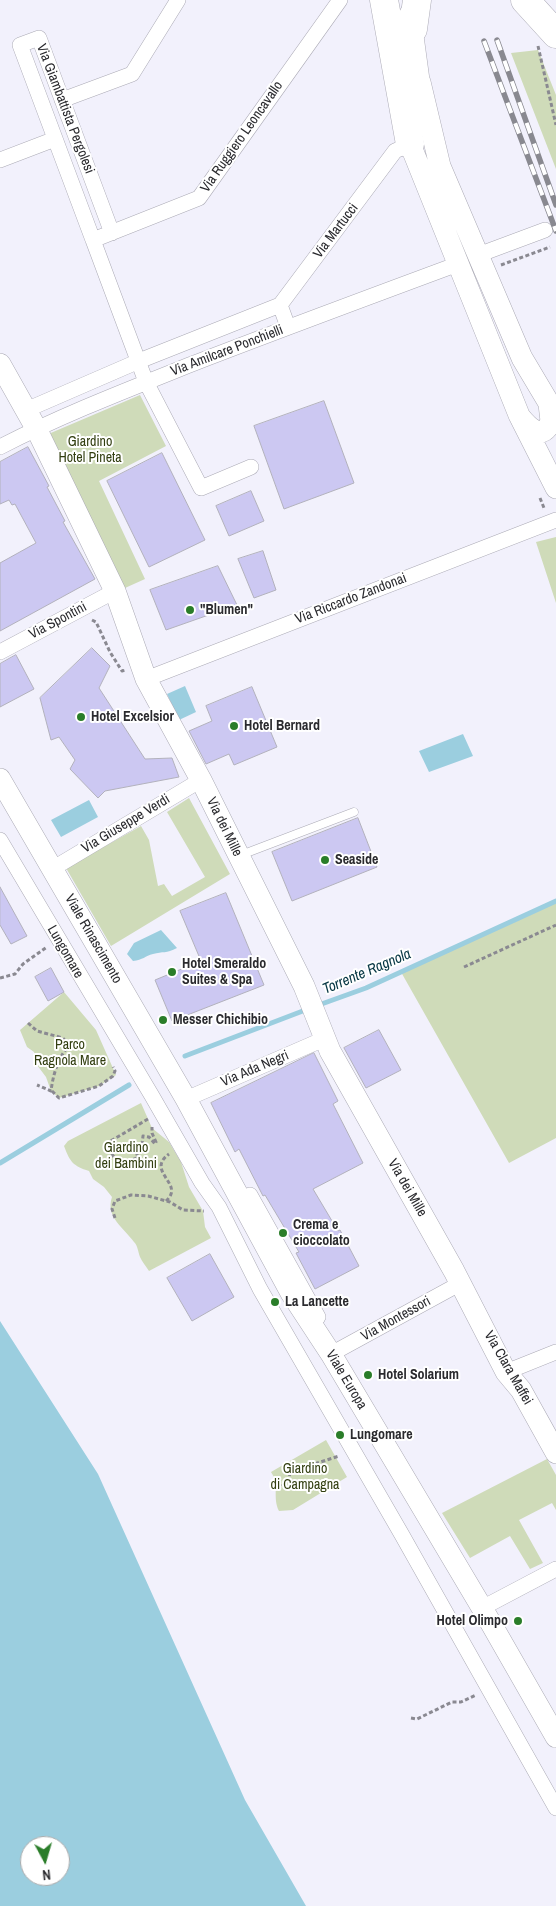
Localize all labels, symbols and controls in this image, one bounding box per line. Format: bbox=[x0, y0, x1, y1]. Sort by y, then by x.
street label: Via Giambattista Pergolesi bbox=[32, 42, 98, 176]
street label: Via Ruggiero Leoncavallo bbox=[197, 78, 287, 196]
street label: Via Martucci bbox=[310, 200, 362, 262]
street label: Via Amilcare Ponchielli bbox=[168, 322, 286, 380]
park label: Giardino Hotel Pineta bbox=[58, 434, 122, 467]
street label: Via Riccardo Zandonai bbox=[293, 570, 409, 628]
street label: Via Spontini bbox=[26, 599, 90, 643]
place label: "Blumen" bbox=[200, 602, 253, 618]
marker: "Blumen" bbox=[184, 604, 196, 616]
place label: Hotel Excelsior bbox=[91, 709, 174, 725]
marker: Hotel Excelsior bbox=[75, 711, 87, 723]
place label: Hotel Bernard bbox=[244, 718, 320, 734]
marker: Hotel Bernard bbox=[228, 720, 240, 732]
street label: Via Giuseppe Verdi bbox=[79, 791, 173, 857]
street label: Via dei Mille bbox=[203, 795, 245, 859]
place label: Seaside bbox=[335, 852, 378, 868]
marker: Seaside bbox=[319, 854, 331, 866]
street label: Viale Rinascimento bbox=[61, 892, 125, 986]
street label: Lungomare bbox=[43, 923, 87, 981]
water label: Torrente Ragnola bbox=[320, 945, 414, 999]
place label: Hotel Smeraldo Suites & Spa bbox=[182, 956, 266, 989]
marker: Hotel Smeraldo Suites & Spa bbox=[166, 966, 178, 978]
place label: Messer Chichibio bbox=[173, 1012, 268, 1028]
marker: Messer Chichibio bbox=[157, 1014, 169, 1026]
park label: Parco Ragnola Mare bbox=[34, 1037, 106, 1070]
street label: Via Ada Negri bbox=[219, 1047, 291, 1091]
park label: Giardino dei Bambini bbox=[95, 1140, 157, 1172]
street label: Via dei Mille bbox=[384, 1156, 430, 1220]
place label: Crema e cioccolato bbox=[293, 1217, 350, 1250]
marker: Crema e cioccolato bbox=[277, 1227, 289, 1239]
street label: Via Montessori bbox=[358, 1293, 434, 1345]
place label: La Lancette bbox=[285, 1294, 349, 1310]
marker: La Lancette bbox=[269, 1296, 281, 1308]
street label: Via Clara Maffei bbox=[480, 1328, 536, 1408]
street label: Viale Europa bbox=[322, 1347, 370, 1413]
place label: Hotel Solarium bbox=[378, 1367, 459, 1383]
marker: Hotel Solarium bbox=[362, 1369, 374, 1381]
place label: Lungomare bbox=[350, 1427, 413, 1443]
marker: Lungomare bbox=[334, 1429, 346, 1441]
park label: Giardino di Campagna bbox=[271, 1461, 339, 1494]
place label: Hotel Olimpo bbox=[437, 1613, 508, 1629]
marker: Hotel Olimpo bbox=[512, 1615, 524, 1627]
north arrow bbox=[20, 1836, 70, 1886]
text: N bbox=[41, 1866, 52, 1884]

